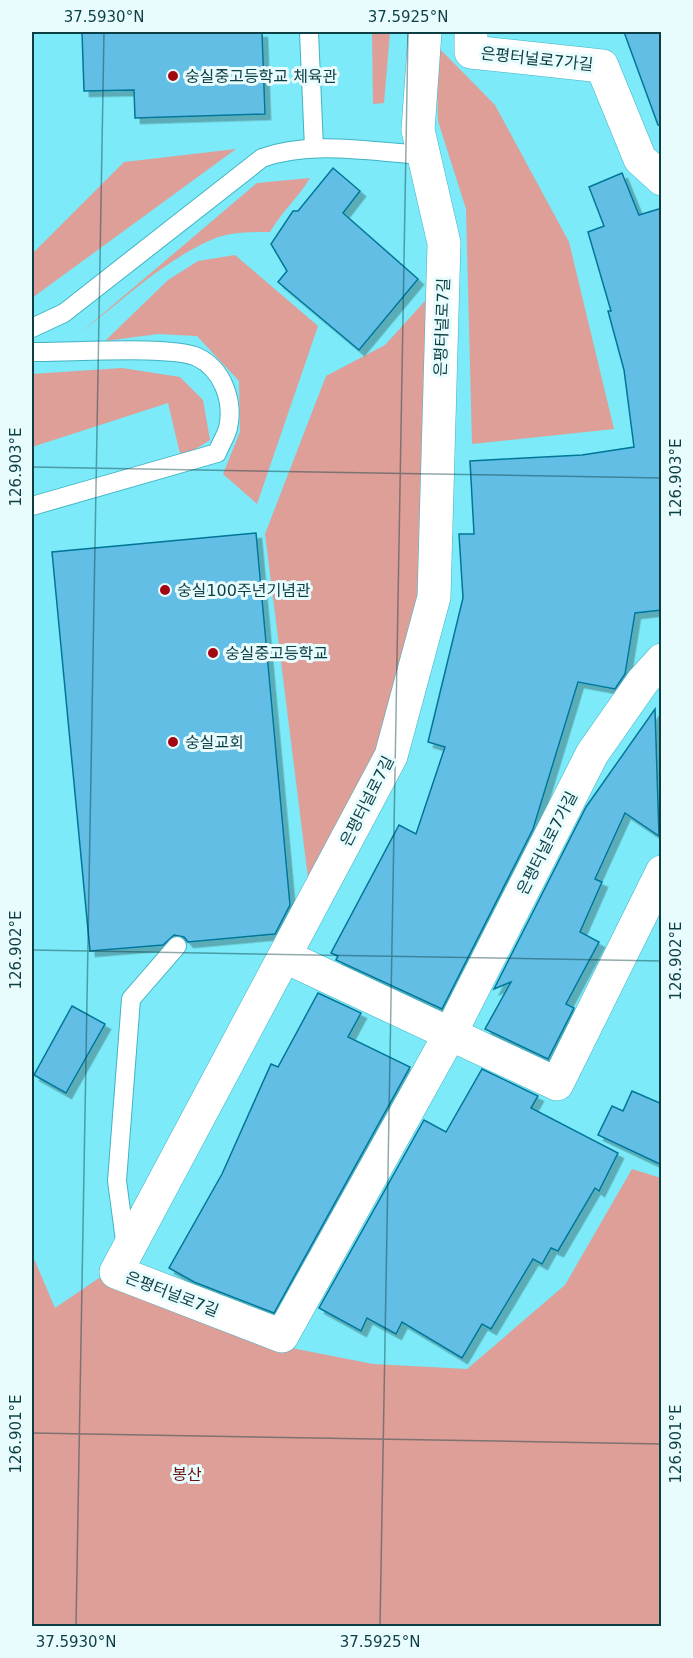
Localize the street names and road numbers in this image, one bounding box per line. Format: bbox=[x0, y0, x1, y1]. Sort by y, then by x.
street label: 은평터널로7가길 bbox=[480, 44, 594, 74]
street label: 은평터널로7길 bbox=[431, 277, 453, 377]
street label: 은평터널로7길 bbox=[336, 753, 398, 849]
street label: 은평터널로7가길 bbox=[513, 788, 581, 898]
street label: 은평터널로7길 bbox=[123, 1267, 221, 1321]

